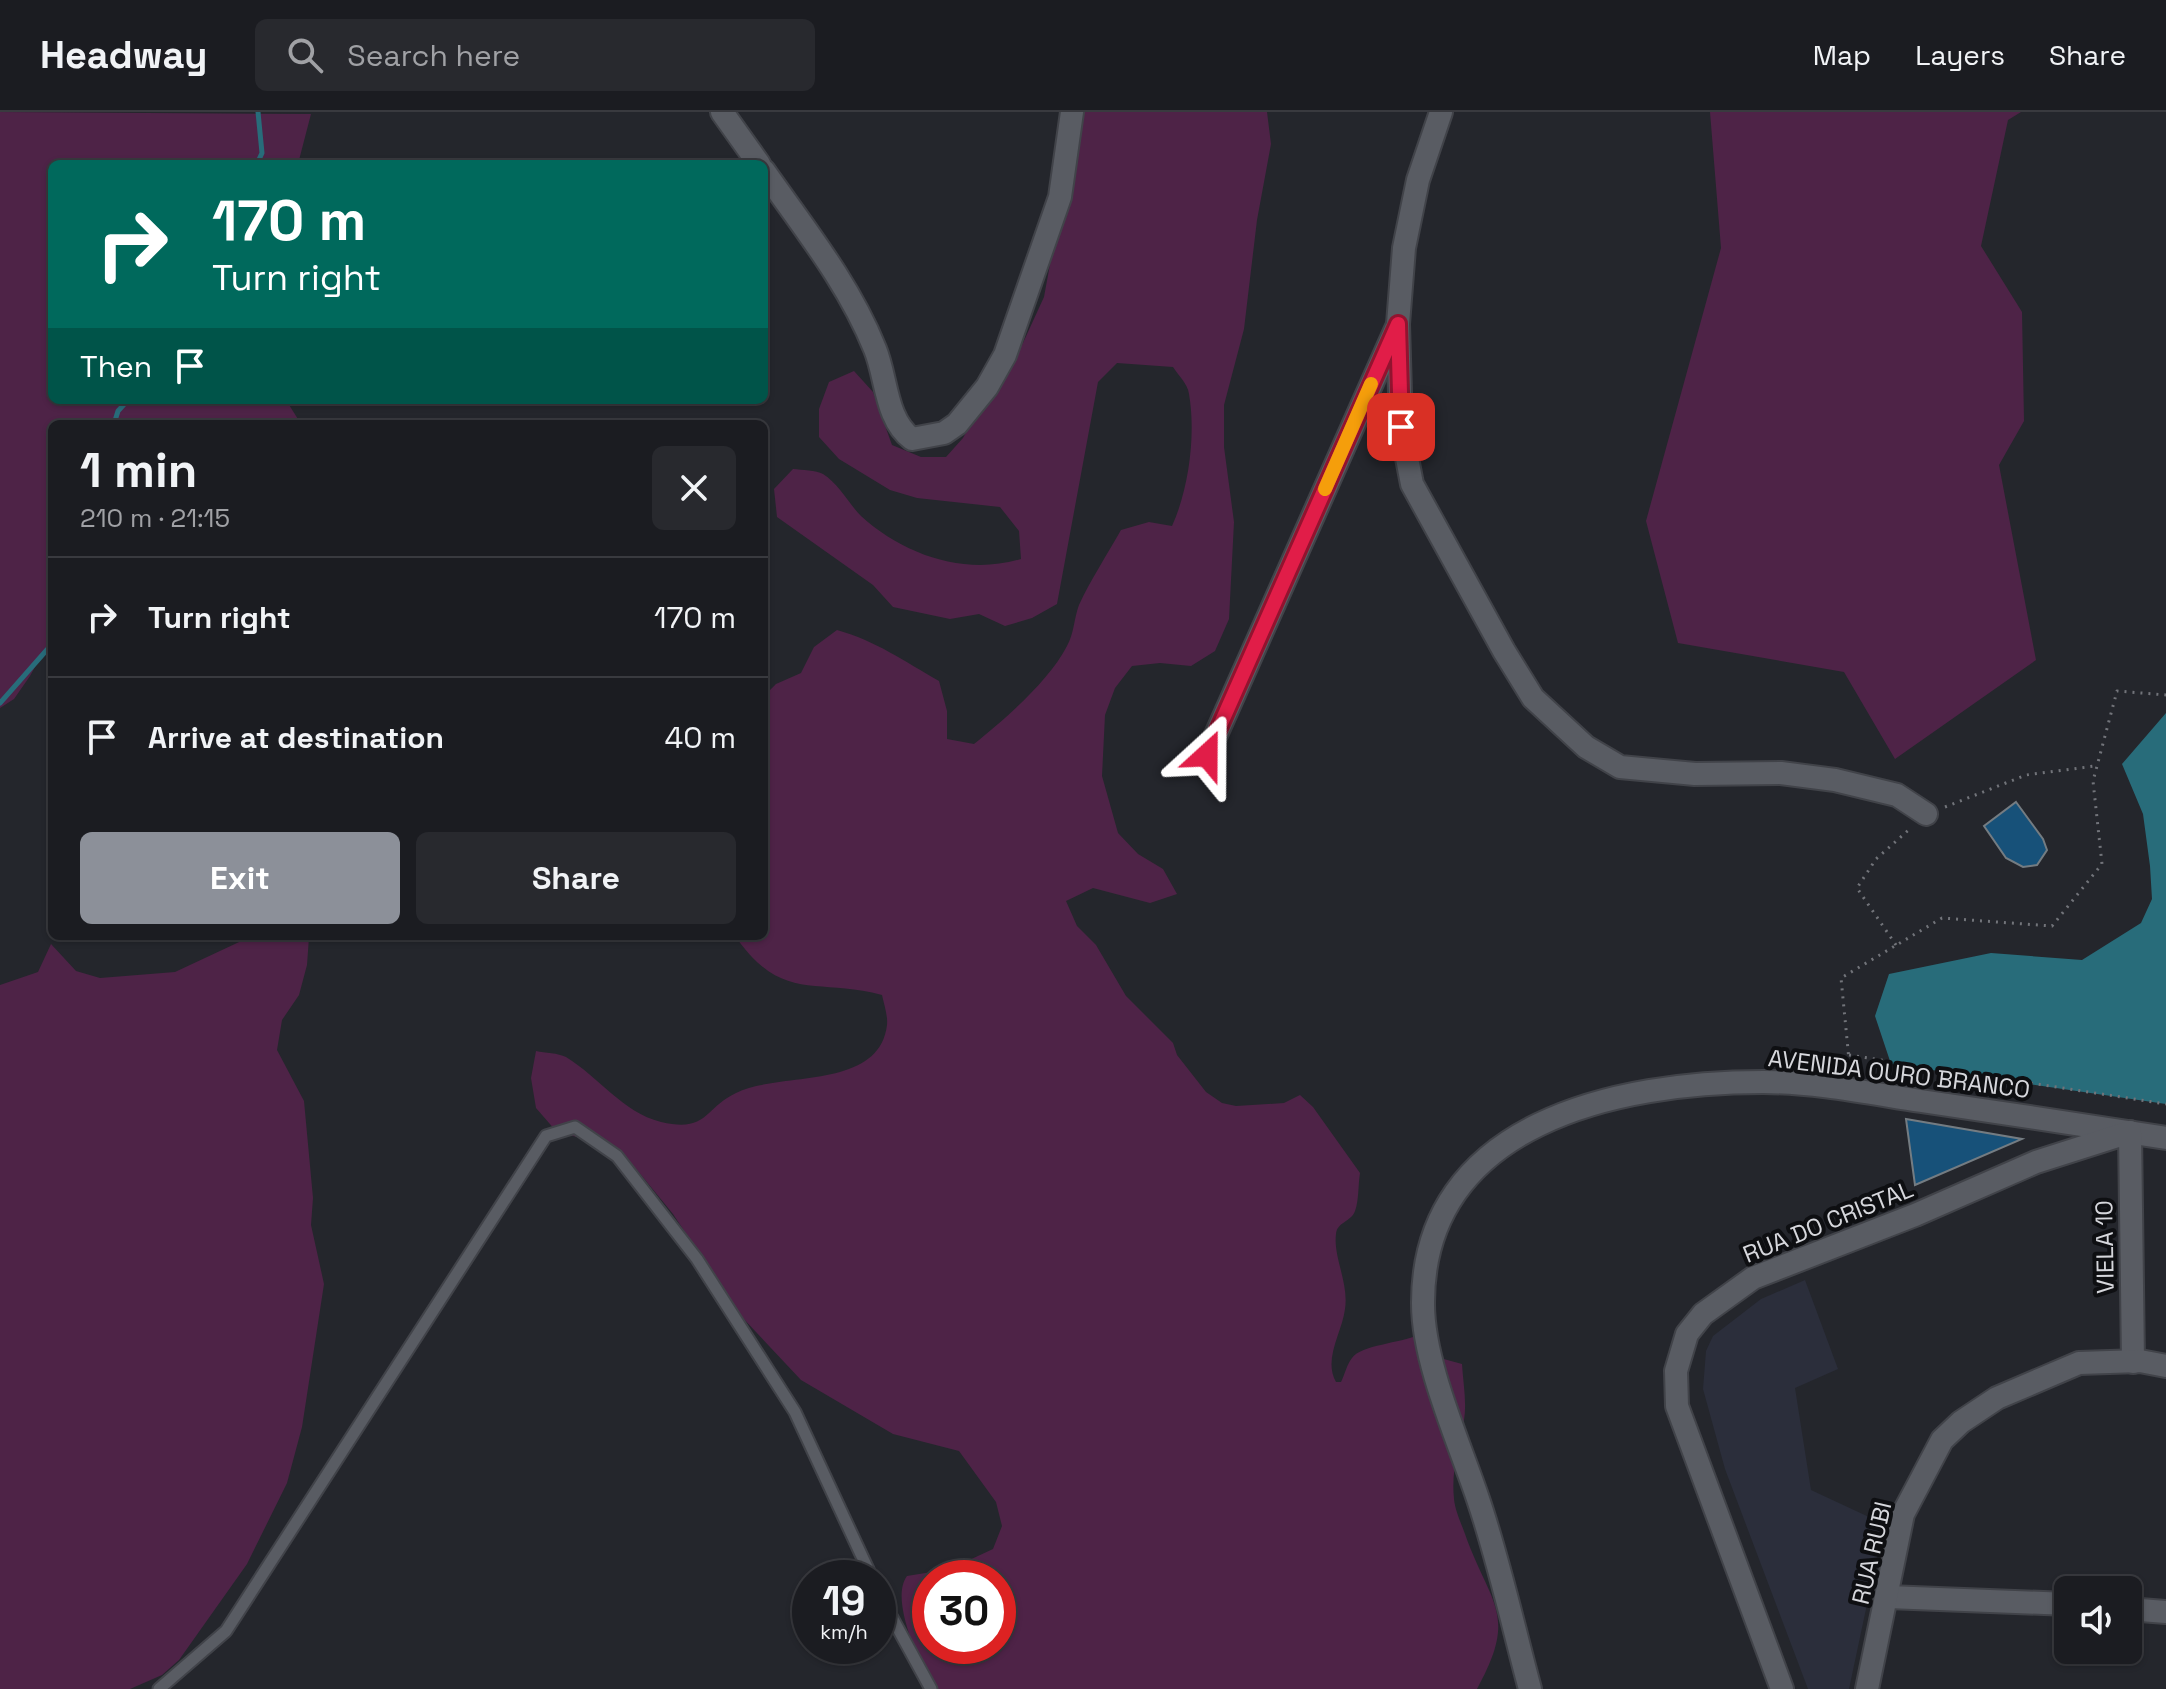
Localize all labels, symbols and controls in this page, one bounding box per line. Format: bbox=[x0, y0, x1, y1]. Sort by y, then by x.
search box bbox=[255, 19, 815, 91]
text: Headway bbox=[40, 31, 207, 79]
icon: search bbox=[283, 33, 327, 77]
text: Search here bbox=[347, 36, 520, 75]
text: Map bbox=[1813, 37, 1871, 73]
text: Layers bbox=[1915, 37, 2005, 73]
text: Share bbox=[2049, 37, 2126, 73]
text: 170 m bbox=[212, 185, 366, 256]
icon: right bbox=[80, 192, 184, 296]
text: Turn right bbox=[212, 255, 381, 301]
icon: arrive bbox=[168, 344, 212, 388]
text: Then bbox=[80, 347, 152, 386]
pin bbox=[1367, 393, 1435, 461]
icon: arrive bbox=[1379, 405, 1423, 449]
text: 1 min bbox=[80, 440, 197, 501]
button: close bbox=[652, 446, 736, 530]
text: 210 m · 21:15 bbox=[80, 501, 230, 535]
icon: right bbox=[80, 595, 124, 639]
text: Turn right bbox=[148, 598, 291, 637]
text: 170 m bbox=[654, 598, 736, 637]
position arrow bbox=[1165, 713, 1249, 797]
icon: arrive bbox=[80, 715, 124, 759]
text: Arrive at destination bbox=[148, 718, 444, 757]
text: 40 m bbox=[665, 718, 736, 757]
button: Exit bbox=[80, 832, 400, 924]
button: Share bbox=[416, 832, 736, 924]
street label: AVENIDA OURO BRANCO bbox=[1766, 1042, 2032, 1105]
street label: RUA DO CRISTAL bbox=[1738, 1173, 1917, 1270]
street label: VIELA 10 bbox=[2088, 1200, 2121, 1294]
street label: RUA RUBI bbox=[1845, 1498, 1898, 1607]
speed limit sign: 30 bbox=[912, 1560, 1016, 1664]
text: 19 bbox=[823, 1576, 865, 1627]
map controls bbox=[2054, 1576, 2142, 1664]
button: sound bbox=[2054, 1576, 2142, 1664]
text: km/h bbox=[820, 1619, 868, 1645]

